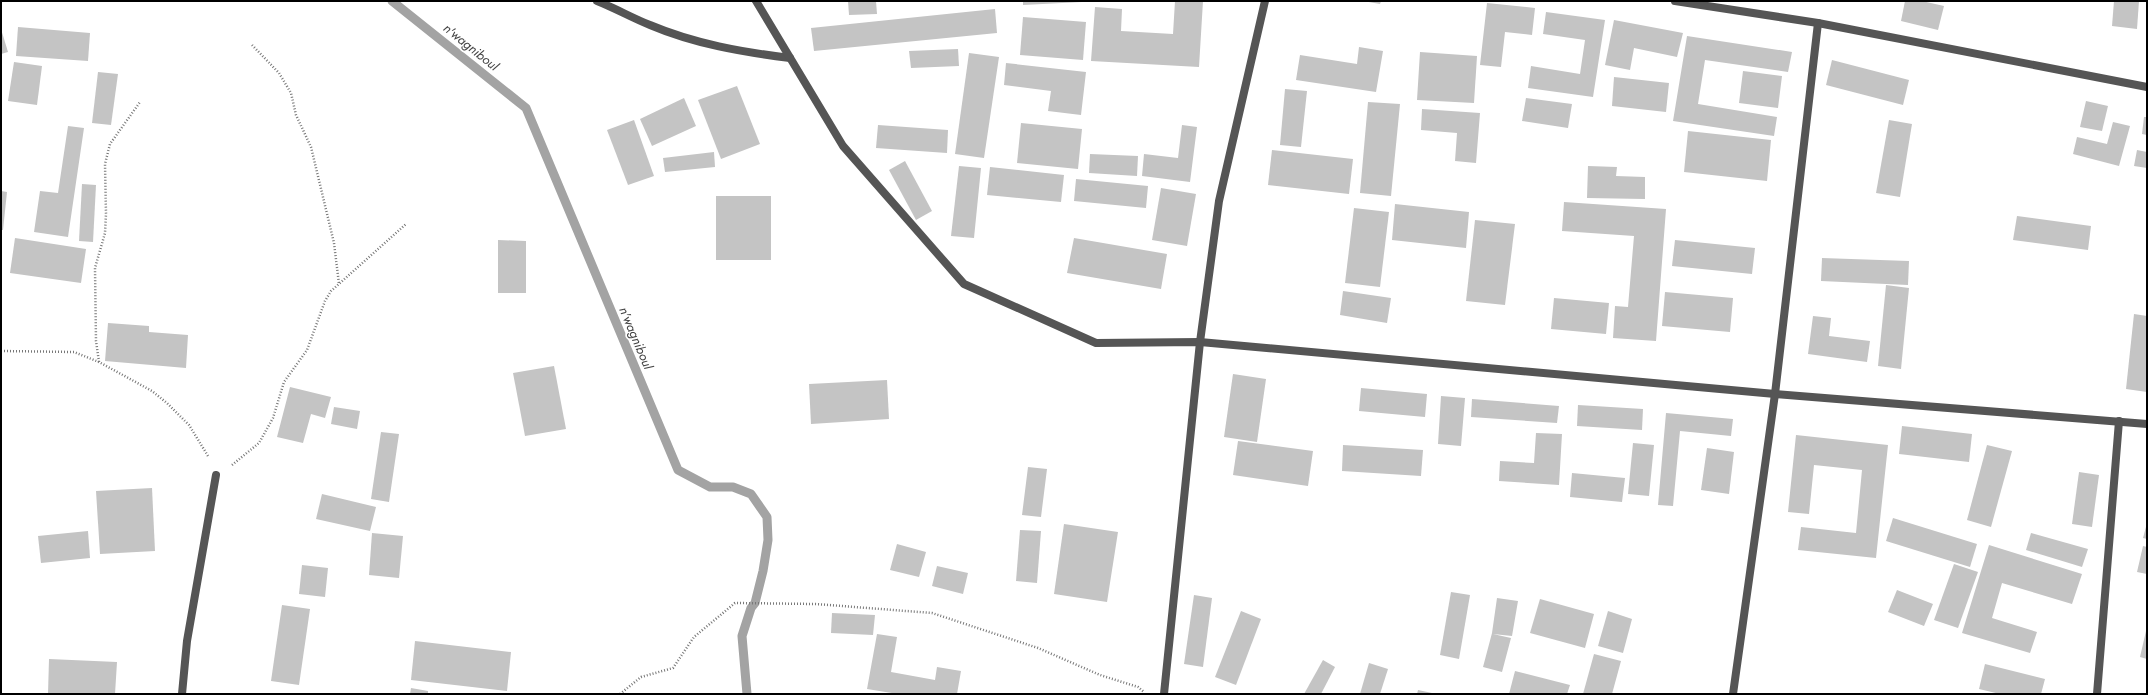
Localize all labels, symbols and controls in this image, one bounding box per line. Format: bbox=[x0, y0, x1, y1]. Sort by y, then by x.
water label: n'wagniboul bbox=[439, 19, 504, 76]
water label: n'wagniboul bbox=[614, 304, 658, 373]

